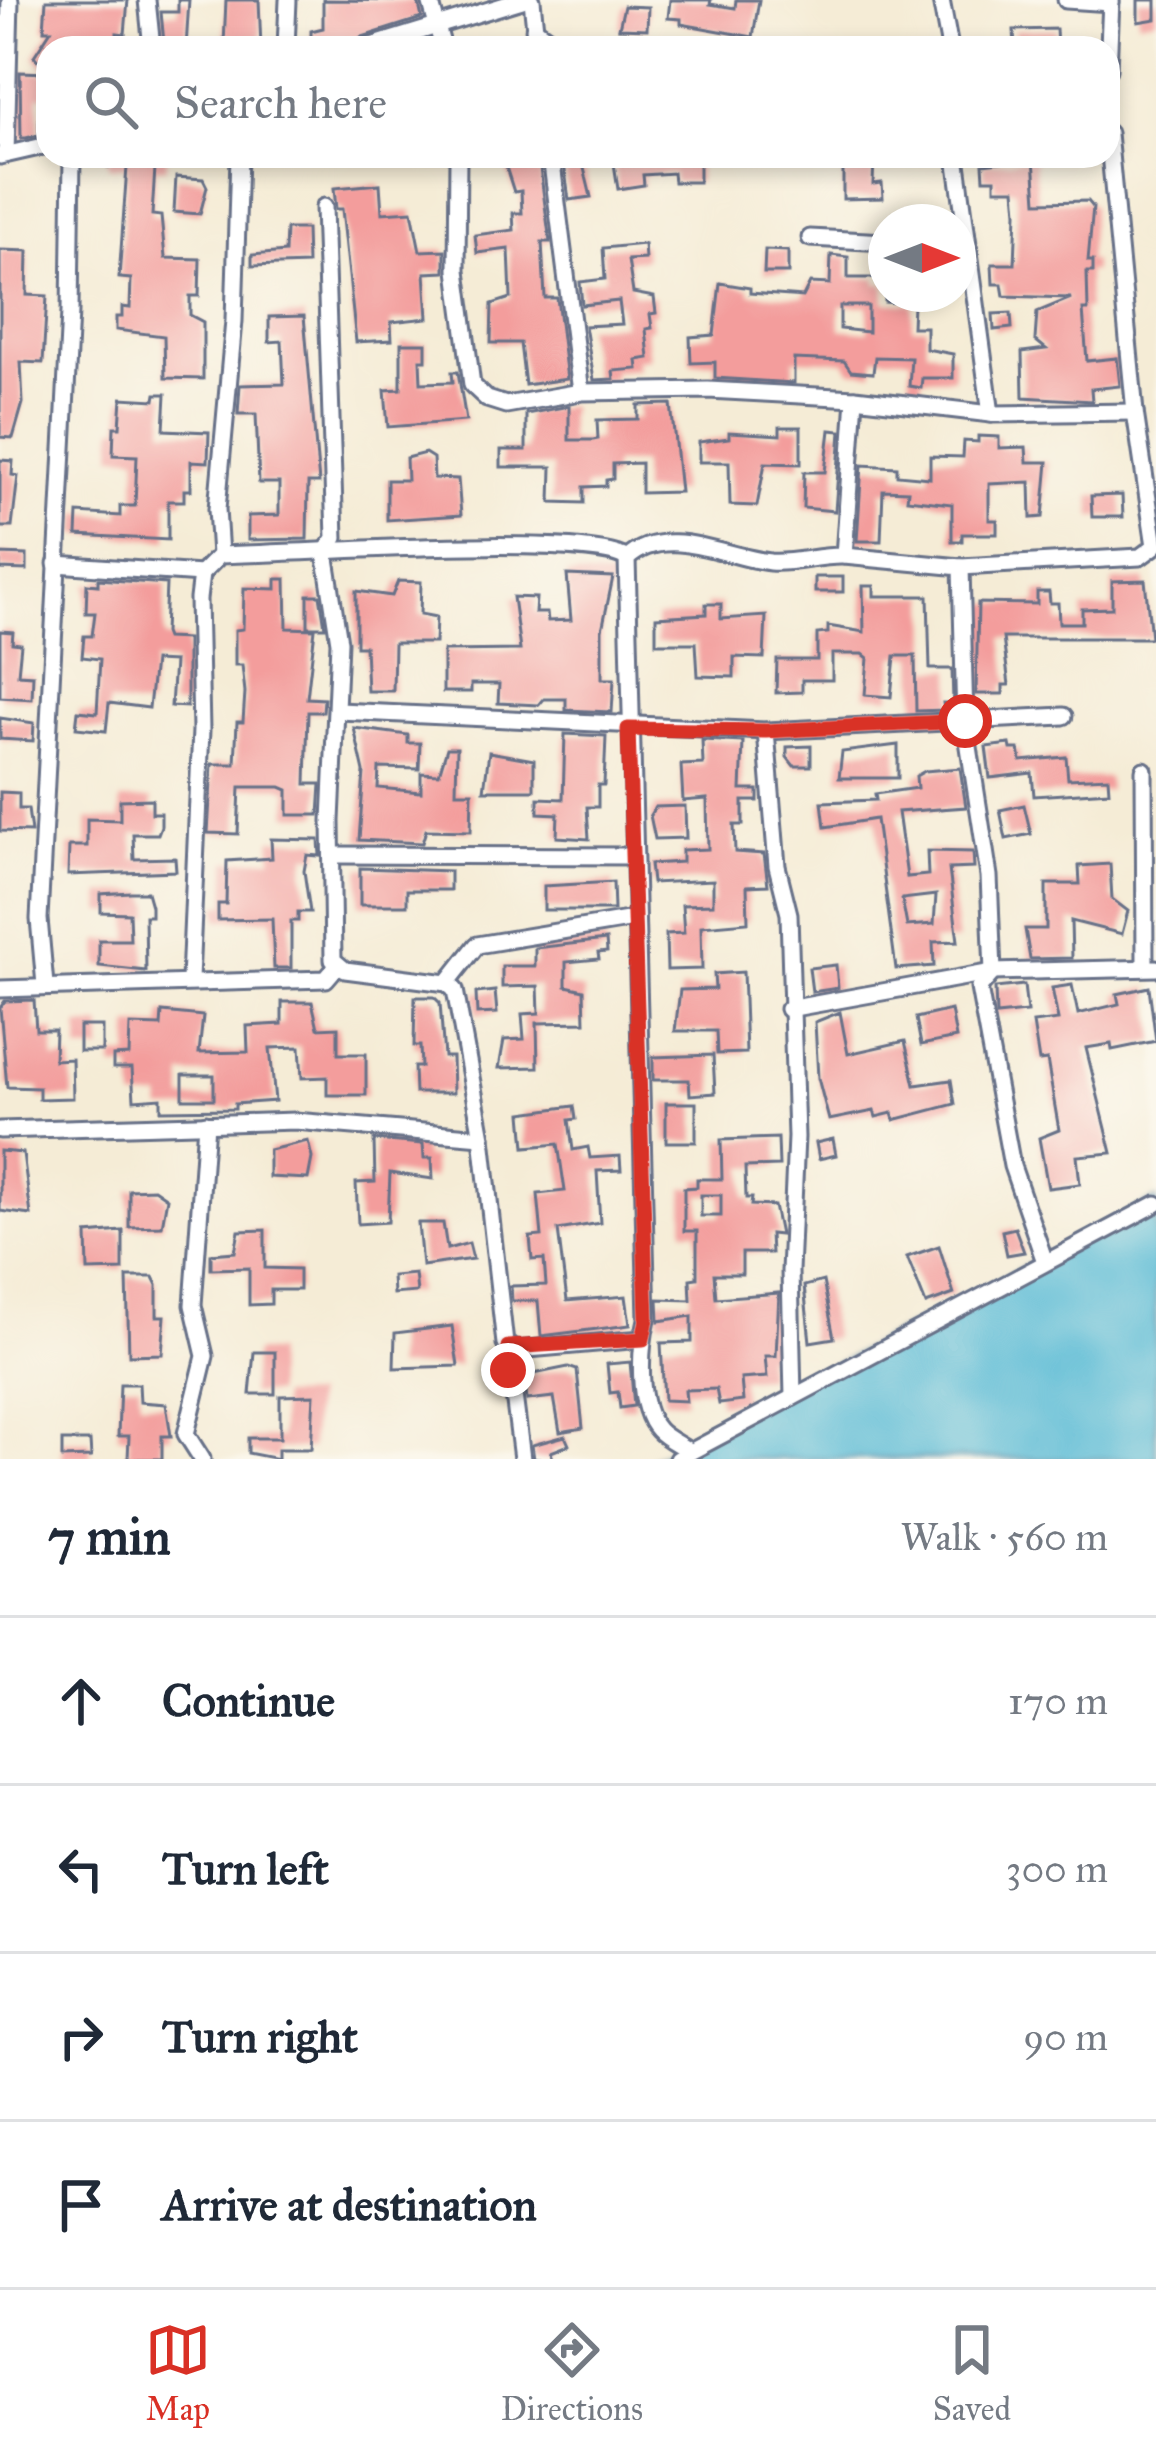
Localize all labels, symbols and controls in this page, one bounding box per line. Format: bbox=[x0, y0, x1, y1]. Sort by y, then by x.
search box bbox=[36, 36, 1120, 168]
icon: search bbox=[78, 69, 144, 135]
text: Search here bbox=[174, 75, 387, 130]
north arrow bbox=[868, 204, 976, 312]
route start bbox=[938, 694, 992, 748]
route end bbox=[481, 1343, 535, 1397]
text: 7 min bbox=[48, 1506, 171, 1568]
text: Walk · 560 m bbox=[900, 1513, 1108, 1561]
icon: ahead bbox=[48, 1668, 114, 1734]
text: Continue bbox=[162, 1673, 335, 1728]
text: 170 m bbox=[1008, 1677, 1108, 1725]
icon: left bbox=[48, 1836, 114, 1902]
text: Turn left bbox=[162, 1841, 329, 1896]
text: 300 m bbox=[1006, 1845, 1108, 1893]
icon: right bbox=[48, 2004, 114, 2070]
text: Turn right bbox=[162, 2009, 358, 2064]
text: 90 m bbox=[1023, 2013, 1108, 2061]
icon: arrive bbox=[48, 2172, 114, 2238]
text: Arrive at destination bbox=[162, 2177, 537, 2232]
tab: Map bbox=[145, 2317, 211, 2429]
tab: Directions bbox=[501, 2317, 643, 2429]
tab: Saved bbox=[933, 2317, 1011, 2429]

